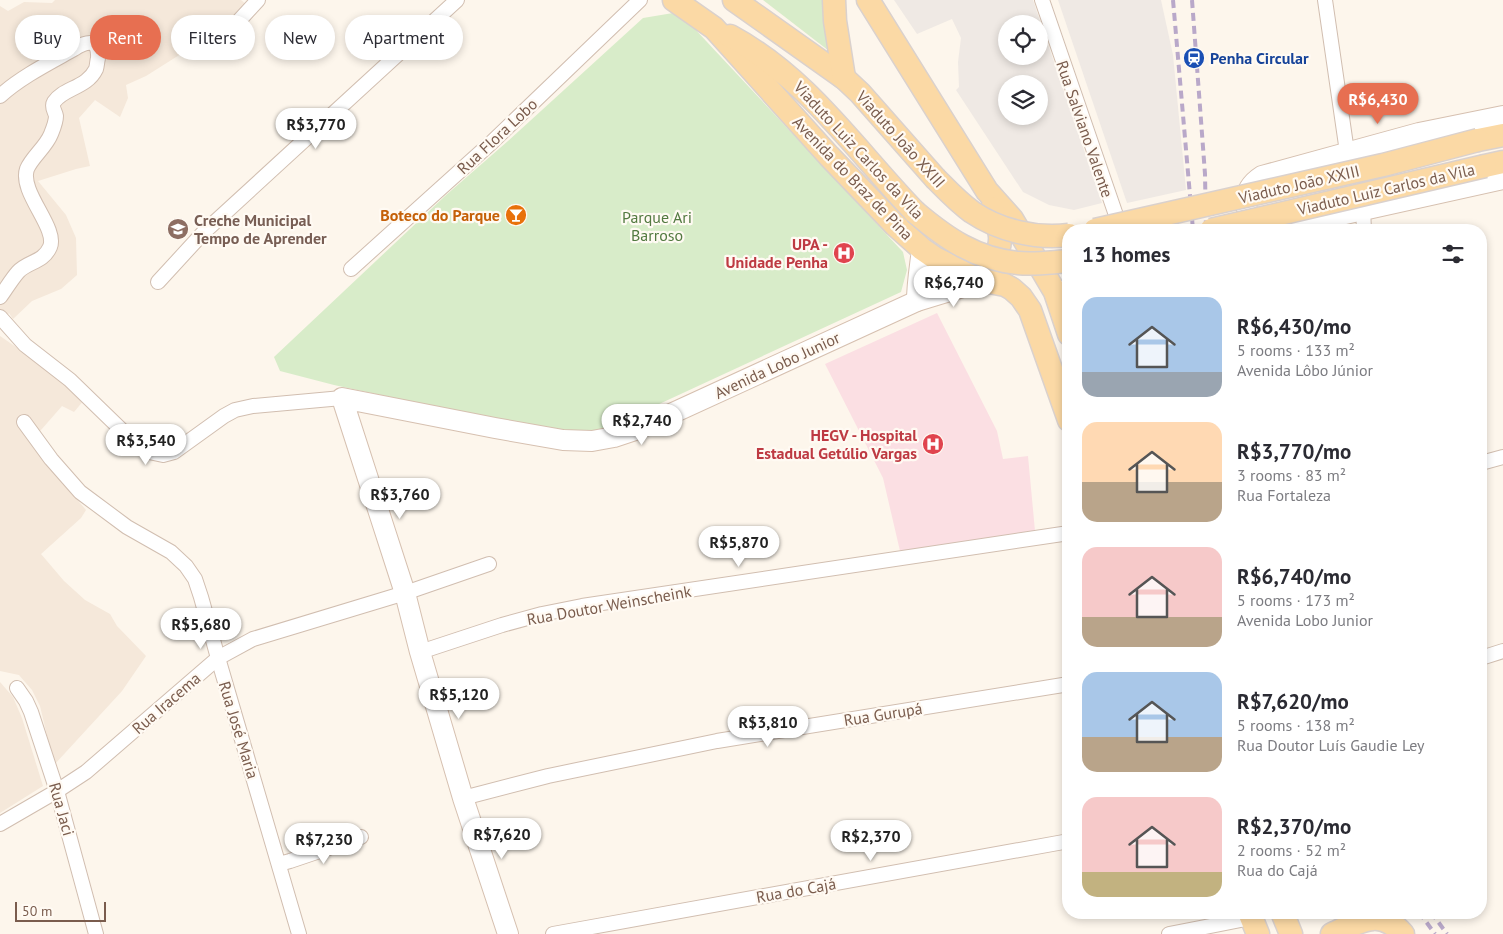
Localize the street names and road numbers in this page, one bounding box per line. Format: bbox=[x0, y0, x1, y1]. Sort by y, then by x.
street label: Rua Salviano Valente bbox=[1052, 58, 1118, 200]
street label: Viaduto Luiz Carlos da Vila bbox=[789, 76, 928, 223]
street label: Viaduto João XXIII bbox=[852, 86, 950, 192]
street label: Rua Flora Lobo bbox=[453, 94, 541, 178]
street label: Avenida do Braz de Pina bbox=[789, 112, 917, 244]
street label: Viaduto Luiz Carlos da Vila bbox=[1294, 159, 1477, 219]
street label: Viaduto João XXIII bbox=[1236, 160, 1361, 208]
street label: Avenida Lobo Junior bbox=[711, 327, 843, 403]
street label: Rua Doutor Weinscheink bbox=[525, 581, 693, 629]
street label: Rua Iracema bbox=[128, 668, 204, 738]
street label: Rua José Maria bbox=[215, 679, 263, 781]
street label: Rua Gurupá bbox=[842, 698, 924, 730]
street label: Rua Jaci bbox=[45, 780, 79, 838]
street label: Rua do Cajá bbox=[755, 873, 837, 907]

